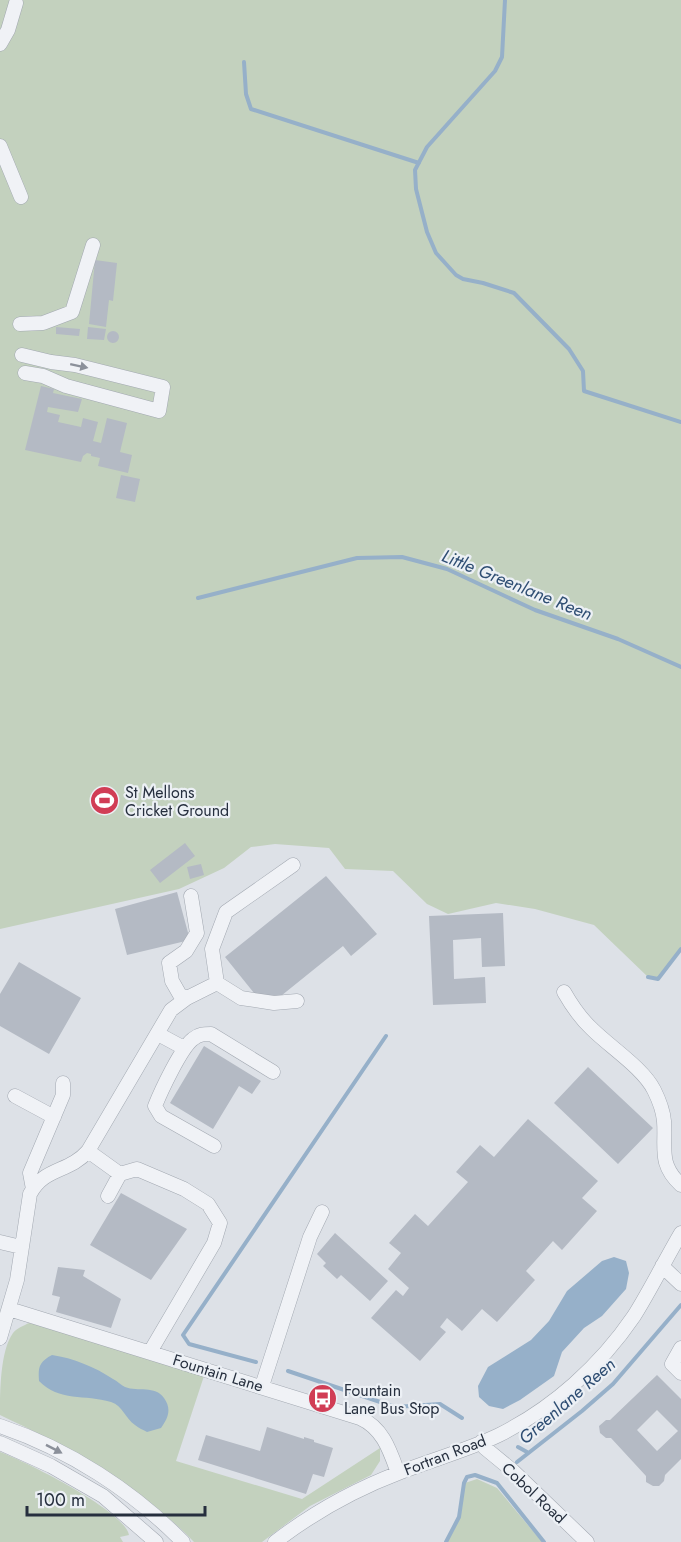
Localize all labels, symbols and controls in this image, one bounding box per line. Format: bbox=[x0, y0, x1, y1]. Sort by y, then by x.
one-way arrow bbox=[70, 362, 89, 371]
water label: Little Greenlane Reen bbox=[438, 543, 596, 627]
place label: St Mellons Cricket Ground bbox=[125, 781, 229, 822]
sports icon: St Mellons Cricket Ground bbox=[88, 785, 120, 817]
street label: Fountain Lane bbox=[170, 1348, 266, 1398]
water label: Greenlane Reen bbox=[513, 1352, 621, 1450]
place label: Fountain Lane Bus Stop bbox=[344, 1379, 439, 1420]
bus stop icon: Fountain Lane Bus Stop bbox=[307, 1383, 339, 1415]
street label: Fortran Road bbox=[401, 1429, 489, 1481]
one-way arrow bbox=[45, 1444, 62, 1454]
street label: Cobol Road bbox=[497, 1457, 571, 1529]
scale bar bbox=[27, 1479, 206, 1517]
text: 100 m bbox=[36, 1487, 85, 1513]

